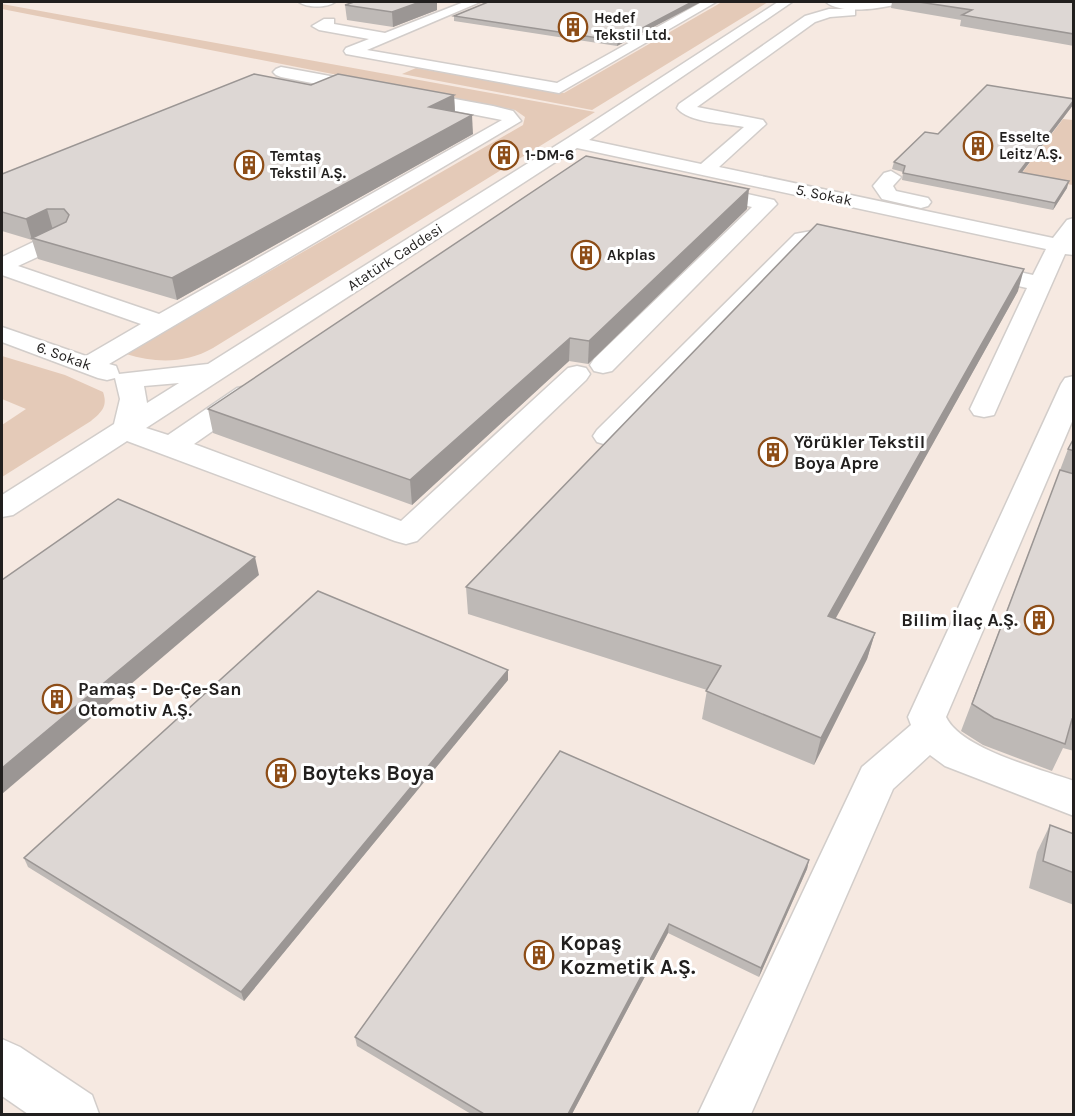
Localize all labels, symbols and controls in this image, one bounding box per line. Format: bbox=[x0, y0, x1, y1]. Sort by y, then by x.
place label: Hedef Tekstil Ltd. bbox=[594, 9, 670, 44]
building icon: Hedef Tekstil Ltd. bbox=[557, 11, 589, 43]
place label: Esselte Leitz A.Ş. bbox=[999, 128, 1062, 163]
building icon: Esselte Leitz A.Ş. bbox=[962, 130, 994, 162]
building icon: 1-DM-6 bbox=[488, 139, 520, 171]
place label: 1-DM-6 bbox=[525, 146, 574, 164]
place label: Temtaş Tekstil A.Ş. bbox=[270, 147, 346, 182]
building icon: Temtaş Tekstil A.Ş. bbox=[233, 149, 265, 181]
street label: 5. Sokak bbox=[794, 180, 854, 210]
street label: Atatürk Caddesi bbox=[344, 220, 446, 294]
building icon: Akplas bbox=[570, 239, 602, 271]
place label: Akplas bbox=[607, 246, 656, 264]
street label: 6. Sokak bbox=[34, 338, 94, 374]
place label: Yörükler Tekstil Boya Apre bbox=[794, 431, 925, 474]
building icon: Yörükler Tekstil Boya Apre bbox=[757, 436, 789, 468]
building icon: Bilim İlaç A.Ş. bbox=[1023, 604, 1055, 636]
place label: Bilim İlaç A.Ş. bbox=[901, 609, 1018, 631]
place label: Pamaş - De-Çe-San Otomotiv A.Ş. bbox=[78, 678, 241, 721]
building icon: Pamaş - De-Çe-San Otomotiv A.Ş. bbox=[41, 683, 73, 715]
building icon: Boyteks Boya bbox=[265, 757, 297, 789]
place label: Boyteks Boya bbox=[302, 761, 435, 785]
place label: Kopaş Kozmetik A.Ş. bbox=[560, 931, 696, 979]
building icon: Kopaş Kozmetik A.Ş. bbox=[523, 939, 555, 971]

